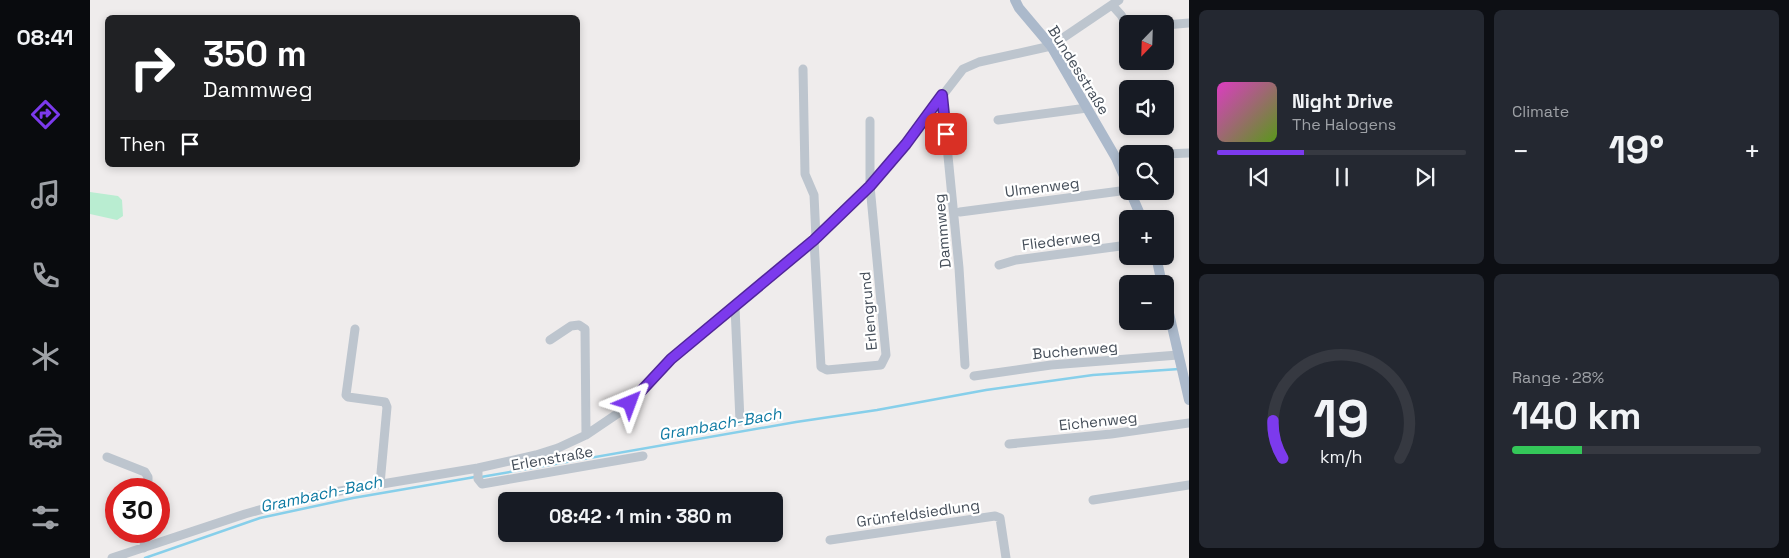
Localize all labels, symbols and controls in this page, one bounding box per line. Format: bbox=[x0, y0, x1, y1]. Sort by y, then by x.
north arrow bbox=[1119, 15, 1174, 70]
map controls bbox=[1119, 15, 1174, 330]
street label: Bundesstraße bbox=[1044, 22, 1114, 118]
text: 08:41 bbox=[16, 23, 74, 51]
text: 350 m bbox=[203, 32, 307, 76]
icon: right bbox=[120, 35, 185, 100]
text: Dammweg bbox=[203, 75, 313, 103]
button: sound bbox=[1119, 80, 1174, 135]
text: Night Drive bbox=[1292, 89, 1393, 114]
icon: directions bbox=[28, 97, 63, 132]
text: Climate bbox=[1512, 101, 1569, 122]
pin bbox=[925, 113, 967, 155]
text: The Halogens bbox=[1292, 114, 1396, 135]
icon: arrive bbox=[932, 120, 960, 148]
text: 19° bbox=[1609, 126, 1664, 174]
icon: arrive bbox=[176, 130, 204, 158]
text: Then bbox=[120, 132, 166, 157]
text: − bbox=[1512, 133, 1529, 169]
text: + bbox=[1744, 133, 1761, 169]
button: search bbox=[1119, 145, 1174, 200]
icon: previous bbox=[1245, 163, 1273, 191]
icon: pause bbox=[1328, 163, 1356, 191]
icon: next bbox=[1411, 163, 1439, 191]
street label: Ulmenweg bbox=[1004, 173, 1080, 201]
icon: music bbox=[28, 177, 63, 212]
street label: Dammweg bbox=[929, 193, 955, 269]
button: + bbox=[1119, 210, 1174, 265]
street label: Fliederweg bbox=[1021, 226, 1101, 254]
icon: phone bbox=[28, 258, 63, 293]
street label: Erlengrund bbox=[855, 271, 881, 351]
button: − bbox=[1119, 275, 1174, 330]
street label: Buchenweg bbox=[1032, 337, 1118, 363]
icon: climate bbox=[28, 339, 63, 374]
text: Range · 28% bbox=[1512, 367, 1604, 388]
position arrow bbox=[603, 376, 655, 428]
text: 19 bbox=[1314, 386, 1369, 452]
text: 140 km bbox=[1512, 392, 1642, 440]
water label: Grambach-Bach bbox=[657, 403, 784, 445]
street label: Eichenweg bbox=[1058, 407, 1138, 435]
icon: car bbox=[28, 419, 63, 454]
street label: Erlenstraße bbox=[510, 441, 595, 475]
text: km/h bbox=[1320, 445, 1363, 468]
water label: Grambach-Bach bbox=[258, 471, 385, 517]
speed limit sign: 30 bbox=[105, 478, 170, 543]
street label: Grünfeldsiedlung bbox=[855, 495, 981, 531]
icon: filters bbox=[28, 500, 63, 535]
text: 08:42 · 1 min · 380 m bbox=[549, 504, 732, 529]

